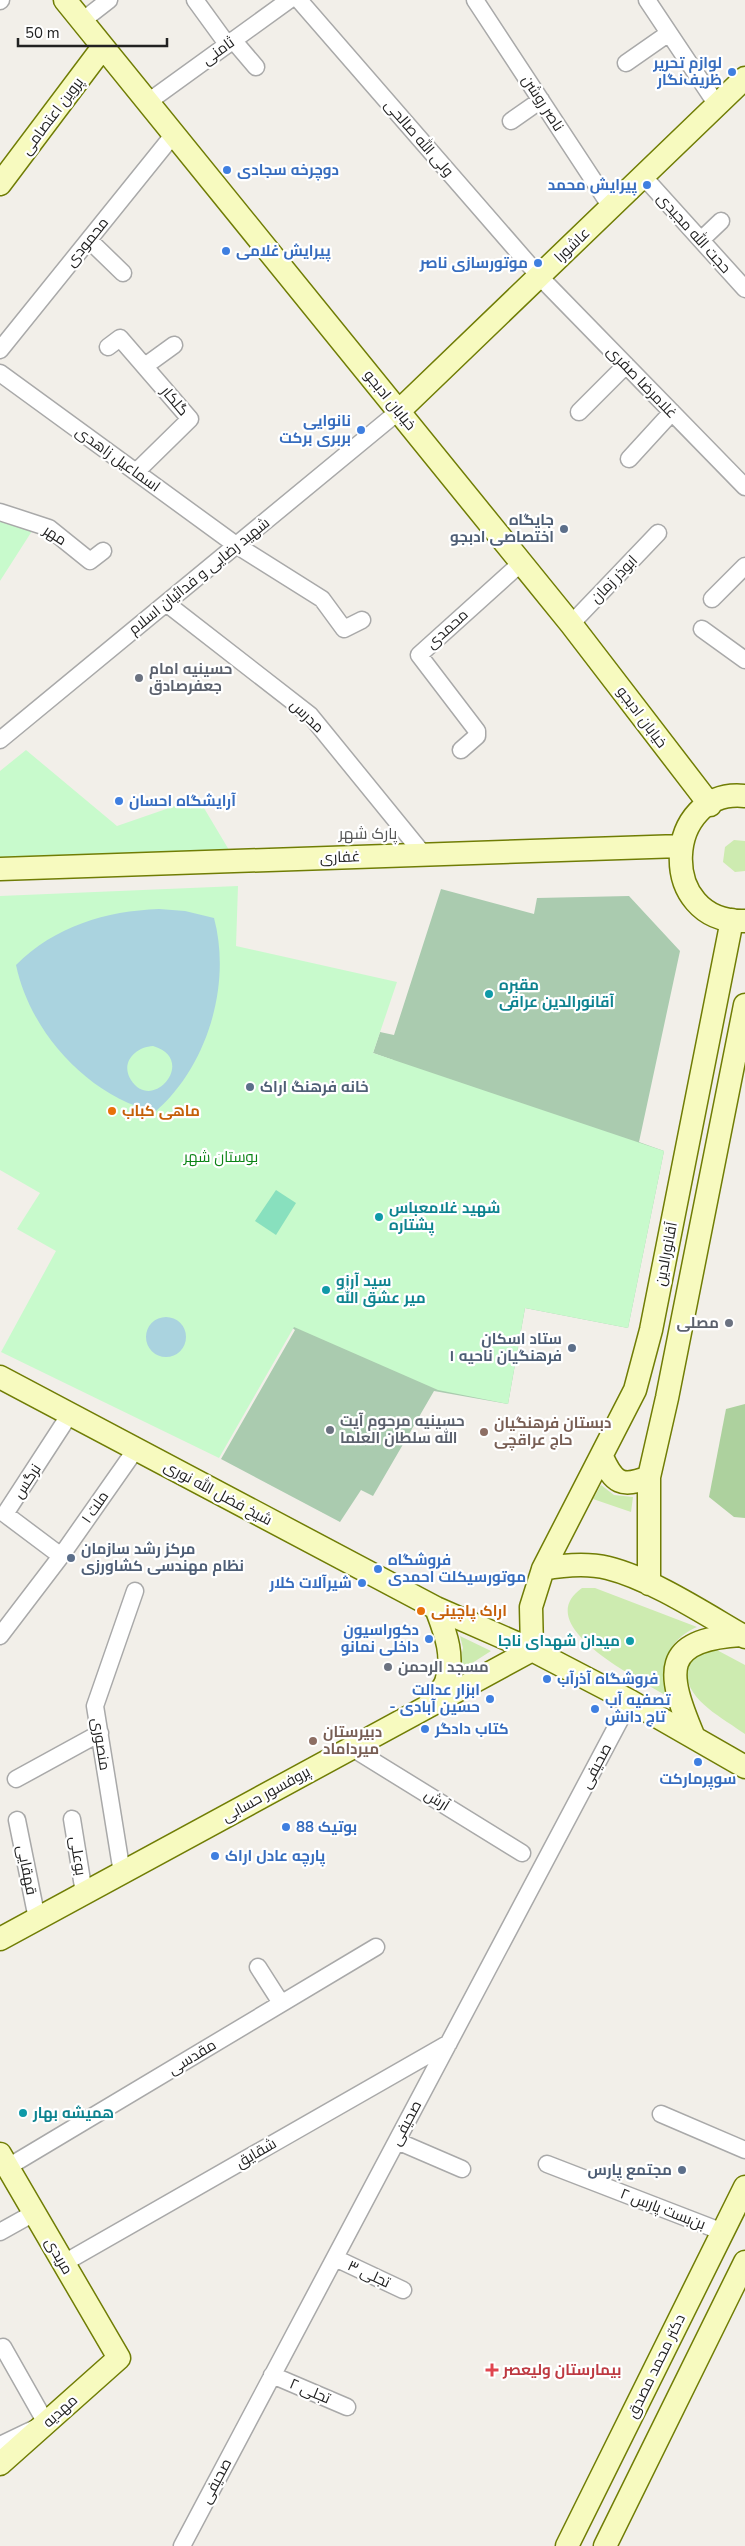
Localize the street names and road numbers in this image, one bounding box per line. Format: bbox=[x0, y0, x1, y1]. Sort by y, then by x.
street label: ثامنی bbox=[198, 32, 238, 70]
street label: ناصر روشن bbox=[517, 71, 569, 135]
street label: پروین اعتصامی bbox=[16, 73, 88, 159]
street label: ولی الله صالحی bbox=[380, 95, 458, 181]
street label: حجت الله مجیدی bbox=[653, 189, 735, 277]
street label: محمودی bbox=[61, 213, 113, 271]
street label: عاشورا bbox=[550, 223, 594, 267]
street label: غلامرضا صفری bbox=[602, 341, 682, 423]
street label: خیابان ادبجو bbox=[359, 366, 421, 434]
street label: گلکار bbox=[156, 381, 193, 420]
street label: اسماعیل زاهدی bbox=[72, 422, 164, 496]
street label: شهید رضایی و فدائیان اسلام bbox=[124, 513, 274, 639]
street label: مهر bbox=[39, 520, 71, 550]
street label: ابوذر زمان bbox=[586, 551, 642, 607]
street label: محمدی bbox=[422, 605, 472, 653]
street label: خیابان ادبجو bbox=[612, 682, 672, 752]
street label: مدرس bbox=[286, 695, 328, 737]
street label: غفاری bbox=[320, 846, 360, 868]
street label: آقانورالدین bbox=[650, 1220, 682, 1288]
street label: شیخ فضل الله نوری bbox=[160, 1456, 276, 1531]
street label: نرگس bbox=[8, 1460, 46, 1502]
street label: ملت ۱ bbox=[77, 1487, 113, 1527]
street label: منصوری bbox=[87, 1716, 115, 1772]
street label: صحیفی bbox=[576, 1740, 616, 1792]
street label: پروفسور حسابی bbox=[218, 1761, 314, 1827]
street label: آرش bbox=[421, 1785, 453, 1815]
street label: بوعلی bbox=[65, 1835, 91, 1877]
street label: قهقایی bbox=[12, 1843, 42, 1897]
street label: مقدسی bbox=[164, 2035, 220, 2079]
street label: صحیفی bbox=[386, 2097, 426, 2149]
street label: شقایق bbox=[232, 2133, 280, 2173]
street label: بن‌بست پارس ۲ bbox=[617, 2184, 709, 2234]
street label: مریدی bbox=[40, 2234, 78, 2278]
street label: تجلی ۳ bbox=[344, 2255, 394, 2293]
street label: دکتر محمد مصدق bbox=[622, 2311, 690, 2421]
street label: تجلی ۲ bbox=[286, 2373, 334, 2409]
street label: مهدیه bbox=[38, 2390, 82, 2432]
street label: صحیفی bbox=[196, 2455, 236, 2507]

